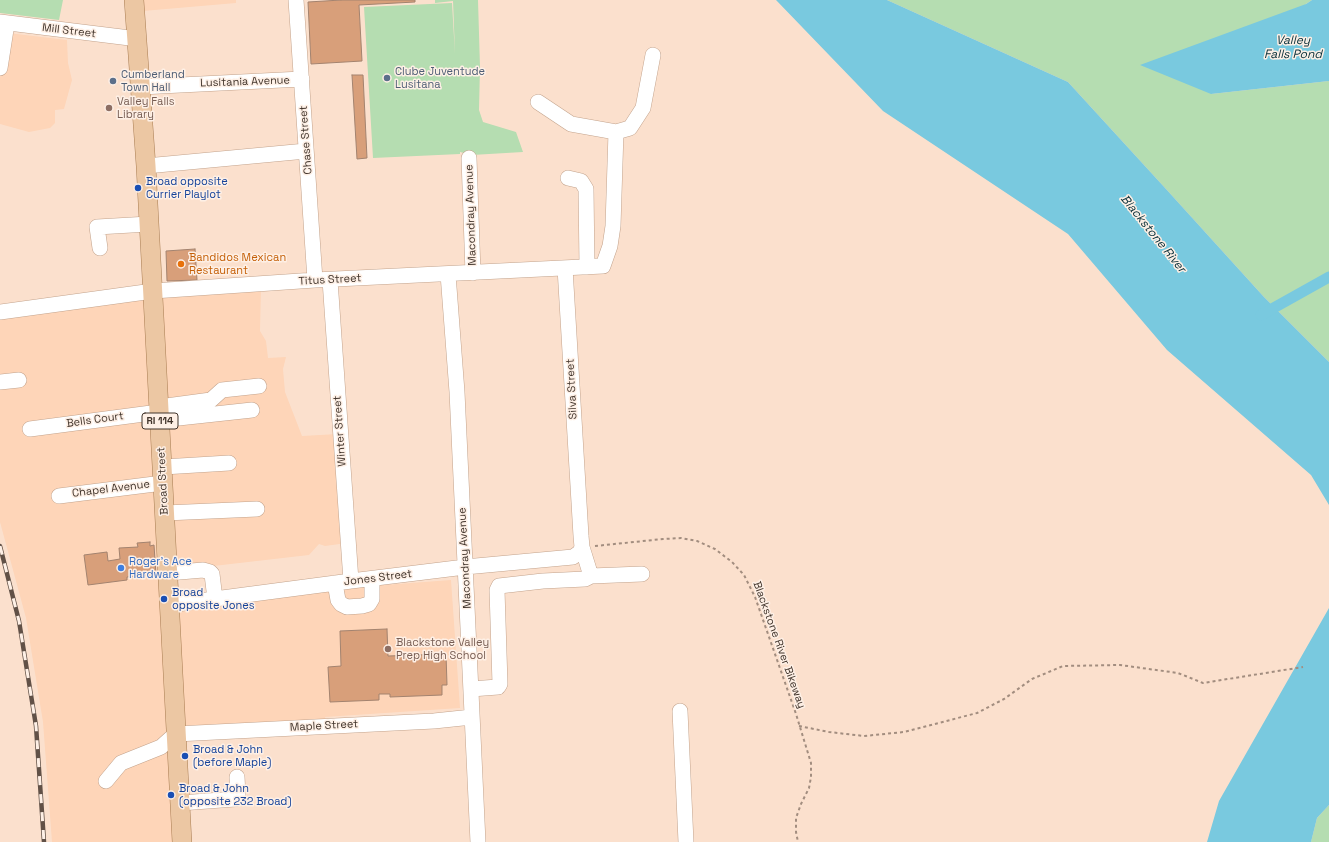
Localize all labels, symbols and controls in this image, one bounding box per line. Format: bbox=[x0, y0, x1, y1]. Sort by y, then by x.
street label: Mill Street bbox=[41, 21, 97, 41]
water label: Valley Falls Pond bbox=[1264, 34, 1322, 62]
place label: Clube Juventude Lusitana bbox=[395, 65, 485, 91]
place label: Cumberland Town Hall bbox=[121, 68, 185, 94]
marker: Clube Juventude Lusitana bbox=[382, 73, 392, 83]
street label: Lusitania Avenue bbox=[200, 74, 290, 90]
marker: Cumberland Town Hall bbox=[108, 76, 118, 86]
place label: Valley Falls Library bbox=[117, 95, 175, 121]
marker: Valley Falls Library bbox=[104, 103, 114, 113]
street label: Chase Street bbox=[297, 105, 315, 175]
street label: Macondray Avenue bbox=[463, 164, 479, 266]
place label: Broad opposite Currier Playlot bbox=[146, 175, 228, 201]
marker: Broad opposite Currier Playlot bbox=[133, 183, 143, 193]
water label: Blackstone River bbox=[1117, 192, 1189, 276]
place label: Bandidos Mexican Restaurant bbox=[189, 251, 286, 277]
marker: Bandidos Mexican Restaurant bbox=[176, 259, 186, 269]
street label: Titus Street bbox=[298, 272, 362, 288]
street label: Silva Street bbox=[564, 358, 580, 420]
street label: Winter Street bbox=[331, 395, 349, 467]
street label: Bells Court bbox=[66, 409, 124, 431]
road number: RI 114 bbox=[142, 413, 178, 429]
street label: Broad Street bbox=[155, 447, 171, 515]
street label: Chapel Avenue bbox=[71, 478, 151, 500]
street label: Macondray Avenue bbox=[456, 507, 474, 609]
place label: Roger's Ace Hardware bbox=[129, 555, 192, 581]
marker: Roger's Ace Hardware bbox=[116, 563, 126, 573]
street label: Jones Street bbox=[343, 567, 413, 589]
street label: Blackstone River Bikeway bbox=[750, 580, 808, 710]
place label: Broad opposite Jones bbox=[172, 586, 255, 612]
marker: Broad opposite Jones bbox=[159, 594, 169, 604]
place label: Blackstone Valley Prep High School bbox=[396, 636, 489, 662]
marker: Blackstone Valley Prep High School bbox=[383, 644, 393, 654]
street label: Maple Street bbox=[289, 718, 359, 734]
place label: Broad & John (before Maple) bbox=[193, 743, 271, 769]
marker: Broad & John (before Maple) bbox=[180, 751, 190, 761]
place label: Broad & John (opposite 232 Broad) bbox=[179, 782, 292, 808]
marker: Broad & John (opposite 232 Broad) bbox=[166, 790, 176, 800]

